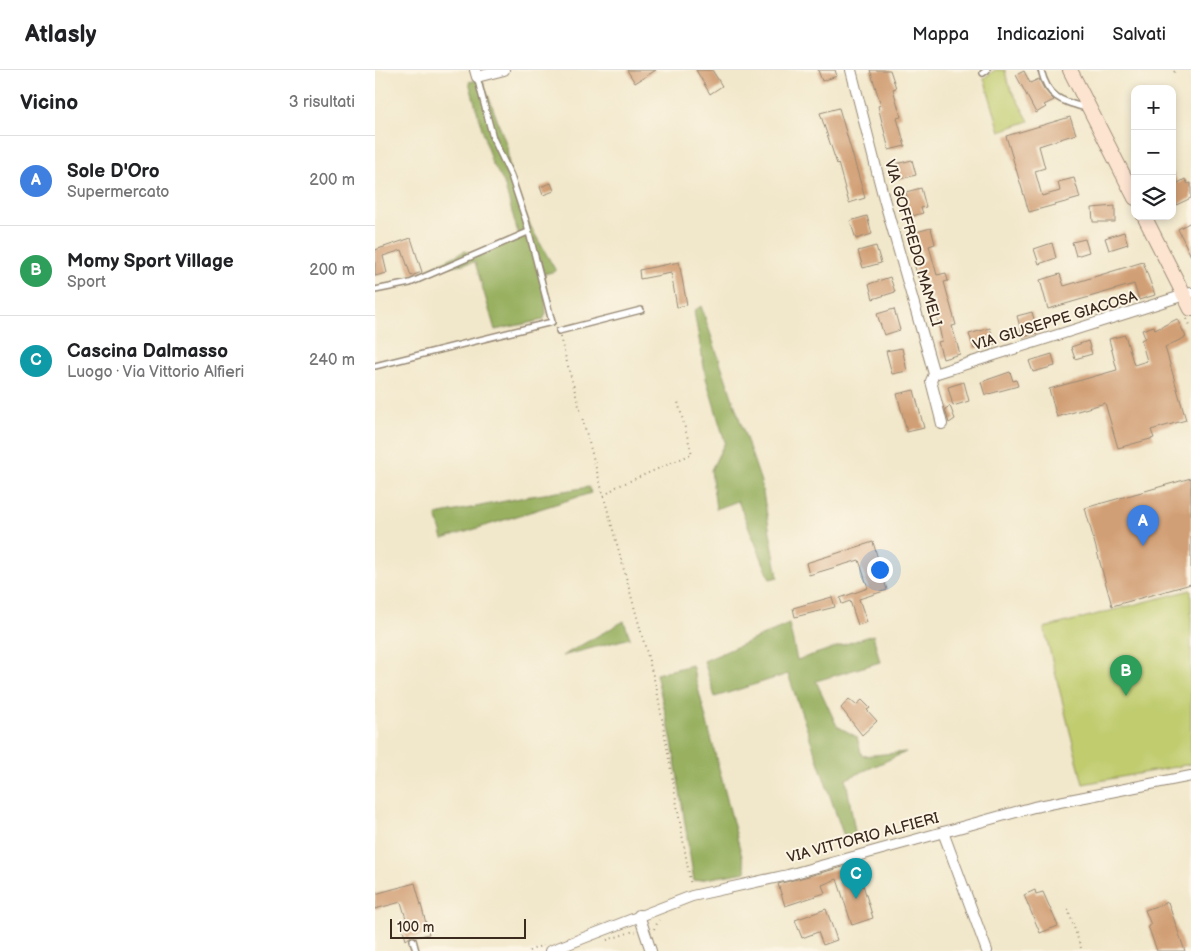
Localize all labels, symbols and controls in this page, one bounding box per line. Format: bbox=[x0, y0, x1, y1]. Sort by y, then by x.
text: Atlasly bbox=[25, 20, 96, 49]
text: Mappa bbox=[912, 24, 969, 45]
text: Indicazioni bbox=[997, 24, 1085, 45]
text: Salvati bbox=[1113, 24, 1166, 45]
map controls bbox=[1131, 85, 1176, 220]
button: + bbox=[1131, 85, 1176, 130]
text: Vicino bbox=[20, 90, 78, 115]
text: 3 risultati bbox=[289, 93, 355, 112]
button: − bbox=[1131, 130, 1176, 175]
street label: VIA GOFFREDO MAMELI bbox=[880, 157, 946, 329]
text: Sole D'Oro bbox=[67, 160, 160, 183]
text: A bbox=[31, 171, 41, 190]
text: 200 m bbox=[309, 171, 355, 190]
button: layers bbox=[1131, 175, 1176, 220]
text: Supermercato bbox=[67, 183, 169, 202]
text: Momy Sport Village bbox=[67, 250, 234, 273]
text: B bbox=[30, 261, 42, 280]
text: 200 m bbox=[309, 261, 355, 280]
text: Sport bbox=[67, 273, 106, 292]
street label: VIA GIUSEPPE GIACOSA bbox=[971, 287, 1140, 355]
text: Cascina Dalmasso bbox=[67, 340, 228, 363]
text: C bbox=[30, 351, 42, 370]
text: 240 m bbox=[309, 351, 355, 370]
text: Luogo · Via Vittorio Alfieri bbox=[67, 363, 244, 382]
pin: A bbox=[1127, 505, 1159, 546]
your location bbox=[867, 557, 893, 583]
pin: B bbox=[1110, 655, 1142, 696]
street label: VIA VITTORIO ALFIERI bbox=[785, 808, 941, 867]
pin: C bbox=[840, 858, 872, 899]
scale bar bbox=[390, 916, 526, 939]
text: 100 m bbox=[397, 919, 434, 936]

